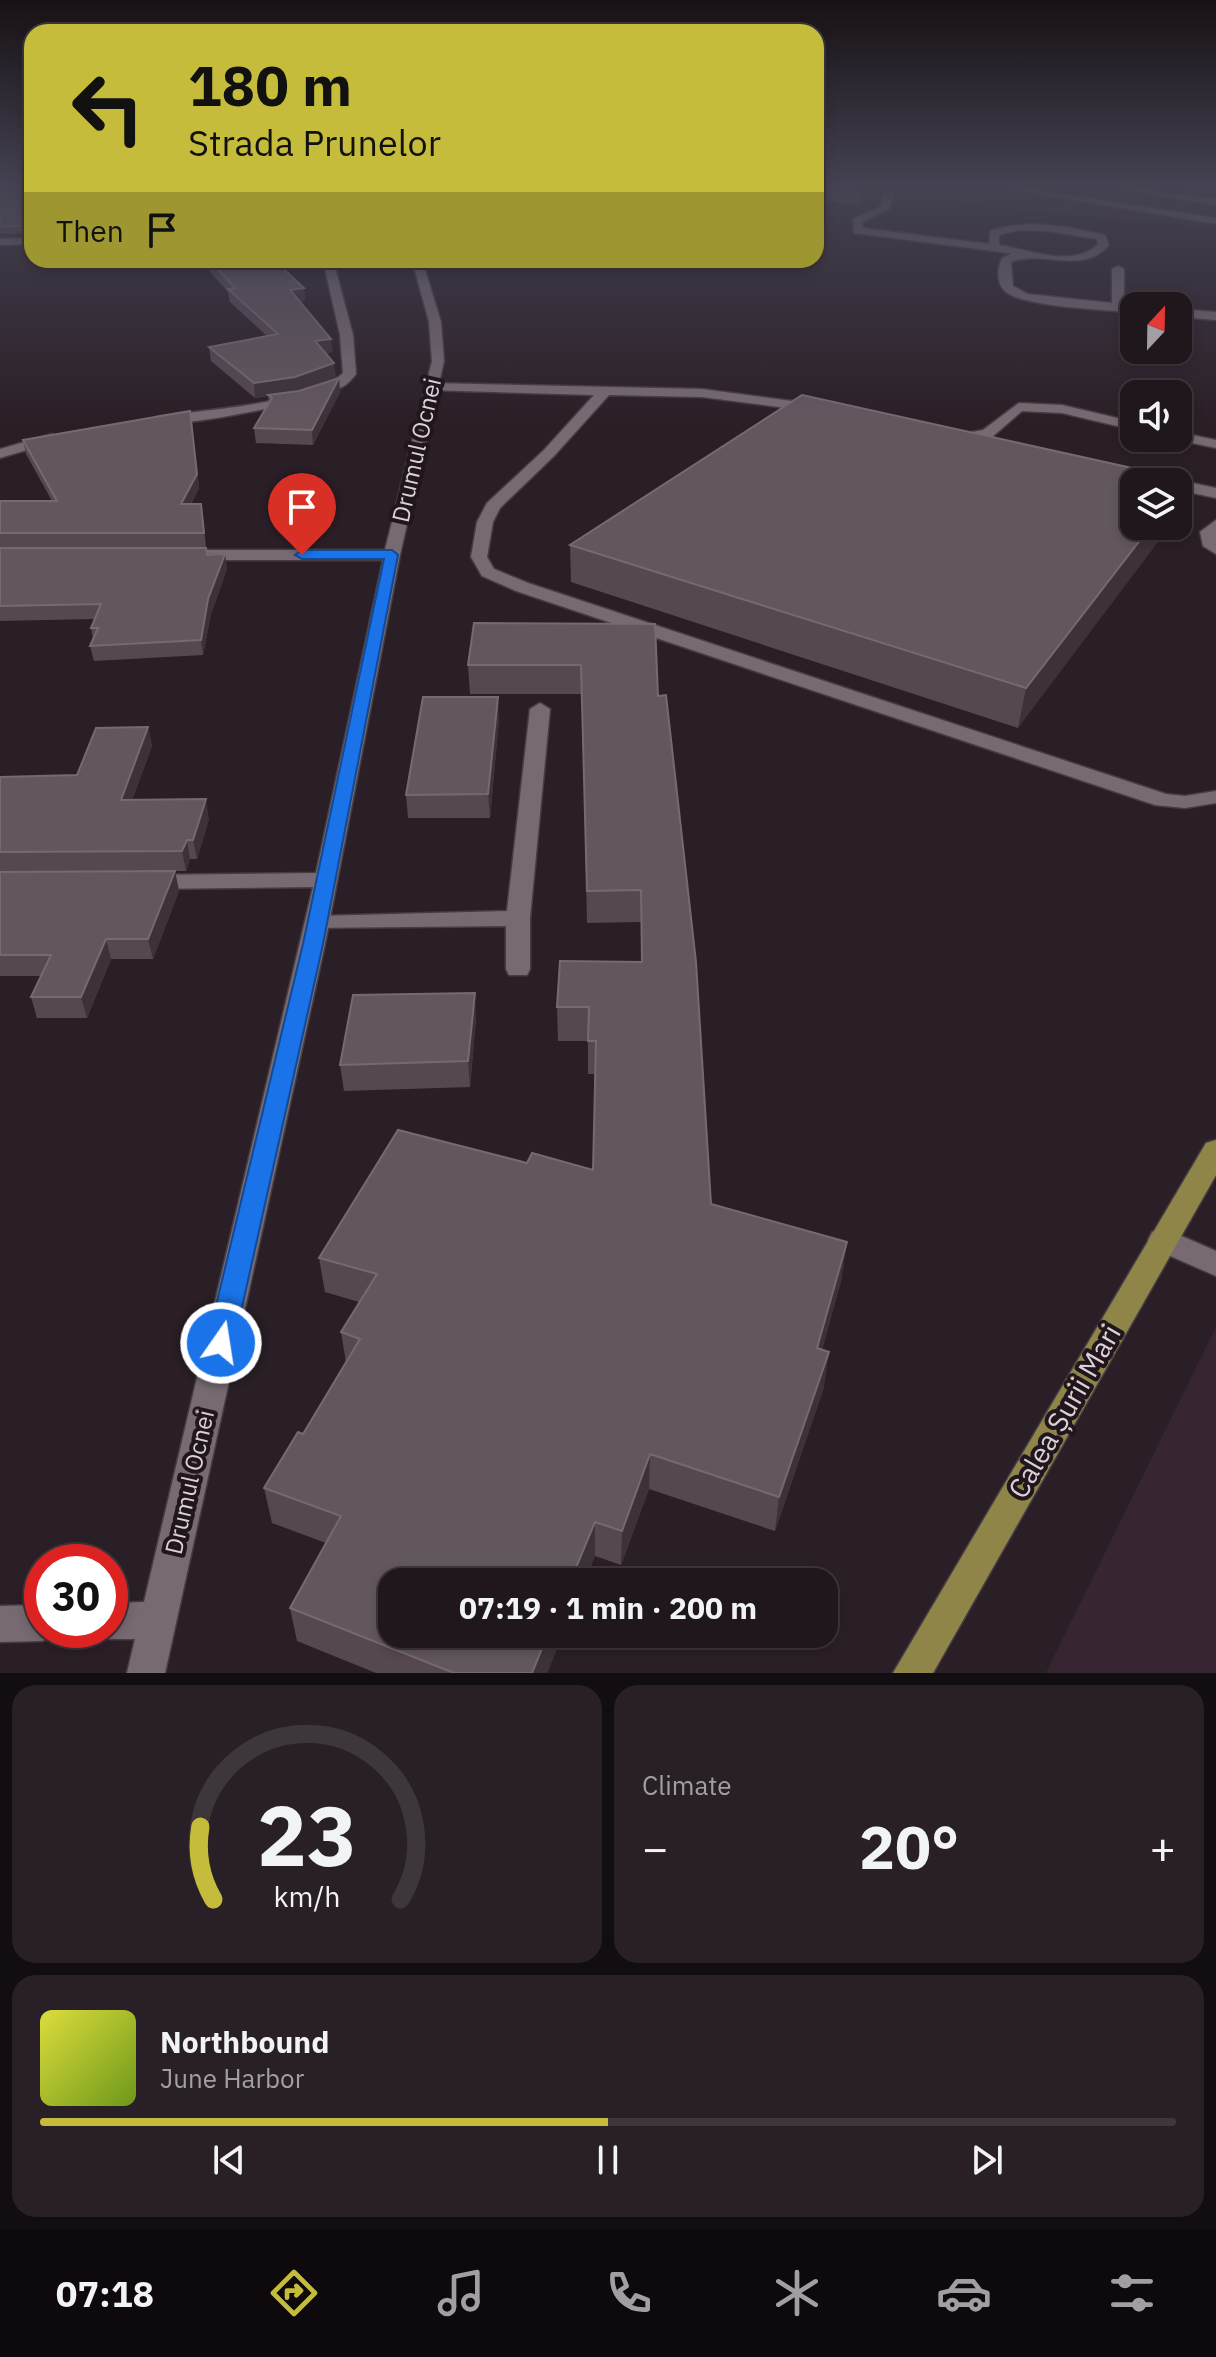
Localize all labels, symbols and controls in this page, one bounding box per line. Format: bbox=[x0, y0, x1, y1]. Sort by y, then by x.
text: 180 m bbox=[188, 49, 352, 121]
icon: left bbox=[56, 56, 160, 160]
text: Strada Prunelor bbox=[188, 119, 441, 166]
icon: arrive bbox=[140, 208, 184, 252]
text: Then bbox=[56, 211, 124, 250]
north arrow bbox=[1120, 292, 1192, 364]
map controls bbox=[1120, 292, 1192, 540]
street label: Drumul Ocnei bbox=[384, 375, 448, 525]
button: sound bbox=[1120, 380, 1192, 452]
button: layers bbox=[1120, 468, 1192, 540]
pin bbox=[268, 473, 336, 555]
icon: arrive bbox=[280, 485, 324, 529]
position arrow bbox=[179, 1301, 263, 1385]
street label: Calea Șurii Mari bbox=[999, 1317, 1129, 1505]
street label: Drumul Ocnei bbox=[157, 1407, 221, 1557]
speed limit sign: 30 bbox=[24, 1544, 128, 1648]
text: 07:19 · 1 min · 200 m bbox=[459, 1588, 757, 1627]
text: Climate bbox=[642, 1768, 732, 1802]
text: 23 bbox=[257, 1781, 357, 1889]
text: 20° bbox=[859, 1807, 959, 1886]
text: − bbox=[642, 1819, 668, 1876]
text: + bbox=[1150, 1819, 1176, 1876]
text: km/h bbox=[273, 1878, 341, 1915]
text: Northbound bbox=[160, 2022, 329, 2061]
text: June Harbor bbox=[160, 2061, 304, 2095]
icon: previous bbox=[207, 2138, 251, 2182]
icon: pause bbox=[586, 2138, 630, 2182]
icon: next bbox=[965, 2138, 1009, 2182]
icon: directions bbox=[266, 2265, 322, 2321]
icon: music bbox=[433, 2265, 489, 2321]
icon: phone bbox=[601, 2265, 657, 2321]
icon: climate bbox=[769, 2265, 825, 2321]
icon: car bbox=[936, 2265, 992, 2321]
icon: filters bbox=[1104, 2265, 1160, 2321]
text: 07:18 bbox=[56, 2270, 154, 2317]

